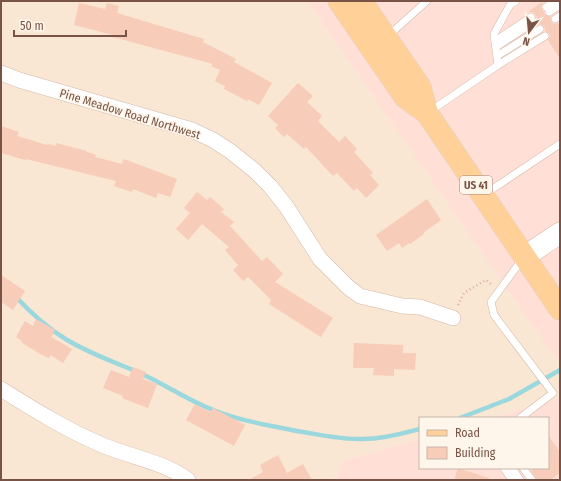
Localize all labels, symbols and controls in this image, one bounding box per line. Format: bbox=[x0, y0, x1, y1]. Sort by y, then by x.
scale bar bbox=[14, 12, 126, 38]
north arrow bbox=[509, 12, 549, 52]
text: 50 m bbox=[20, 19, 44, 33]
text: N bbox=[521, 34, 531, 48]
street label: Pine Meadow Road Northwest bbox=[58, 86, 202, 142]
road number: US 41 bbox=[460, 176, 492, 194]
legend bbox=[419, 417, 549, 469]
text: Road bbox=[455, 426, 480, 440]
text: Building bbox=[455, 446, 496, 460]

